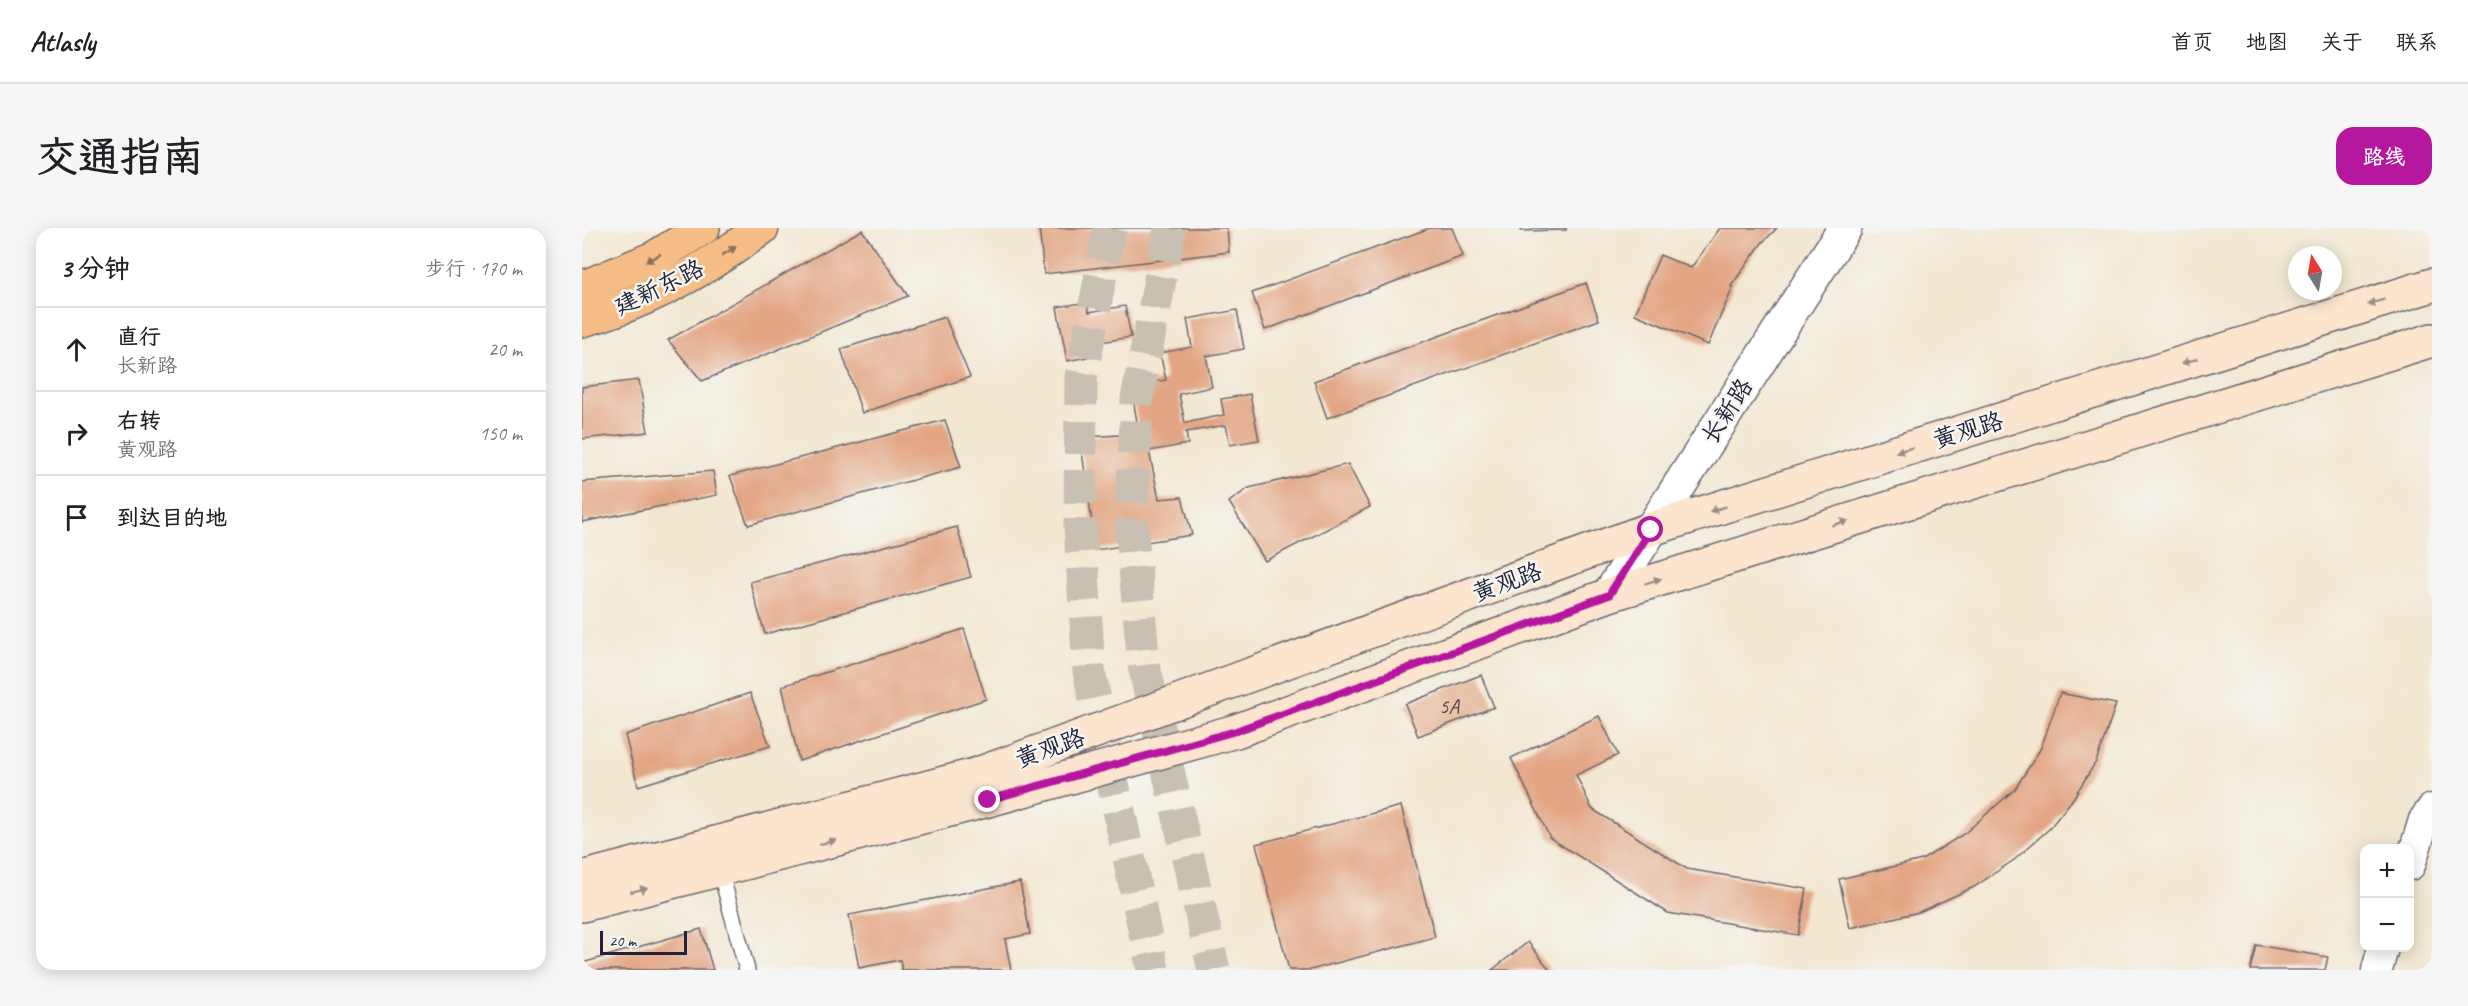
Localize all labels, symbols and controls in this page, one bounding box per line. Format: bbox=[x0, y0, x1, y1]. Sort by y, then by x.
text: Atlasly bbox=[30, 24, 95, 59]
text: 首页 bbox=[2171, 29, 2213, 55]
text: 地图 bbox=[2246, 29, 2288, 55]
text: 关于 bbox=[2321, 29, 2363, 55]
text: 联系 bbox=[2396, 29, 2438, 55]
button: 路线 bbox=[2336, 127, 2432, 185]
text: 交通指南 bbox=[36, 131, 204, 184]
one-way arrow bbox=[721, 245, 738, 256]
north arrow bbox=[2288, 246, 2342, 300]
text: 3 分钟 bbox=[60, 252, 130, 285]
street label: 建新东路 bbox=[609, 252, 709, 322]
one-way arrow bbox=[644, 253, 661, 263]
text: 步行 · 170 m bbox=[426, 256, 522, 281]
one-way arrow bbox=[2367, 298, 2385, 307]
text: 直行 bbox=[117, 323, 161, 351]
icon: ahead bbox=[60, 333, 93, 366]
text: 20 m bbox=[488, 337, 522, 362]
text: 长新路 bbox=[117, 353, 177, 378]
one-way arrow bbox=[2181, 356, 2199, 366]
street label: 长新路 bbox=[1695, 373, 1759, 449]
street label: 黄观路 bbox=[1929, 405, 2007, 455]
text: 右转 bbox=[117, 407, 161, 435]
icon: right bbox=[60, 417, 93, 450]
text: 150 m bbox=[479, 421, 522, 446]
text: 黄观路 bbox=[117, 437, 177, 462]
one-way arrow bbox=[1895, 446, 1913, 455]
icon: arrive bbox=[60, 501, 93, 534]
text: 到达目的地 bbox=[117, 504, 227, 532]
one-way arrow bbox=[1709, 504, 1727, 514]
route start bbox=[1637, 516, 1663, 542]
one-way arrow bbox=[1831, 518, 1849, 527]
street label: 黄观路 bbox=[1468, 556, 1546, 608]
one-way arrow bbox=[1645, 576, 1663, 585]
house number: 5A bbox=[1439, 693, 1460, 719]
street label: 黄观路 bbox=[1011, 722, 1089, 774]
route end bbox=[974, 786, 1000, 812]
one-way arrow bbox=[818, 836, 837, 846]
map controls bbox=[2360, 844, 2414, 952]
button: + bbox=[2360, 844, 2414, 898]
one-way arrow bbox=[630, 885, 648, 895]
button: − bbox=[2360, 898, 2414, 952]
scale bar bbox=[600, 928, 687, 956]
text: 20 m bbox=[609, 931, 636, 951]

